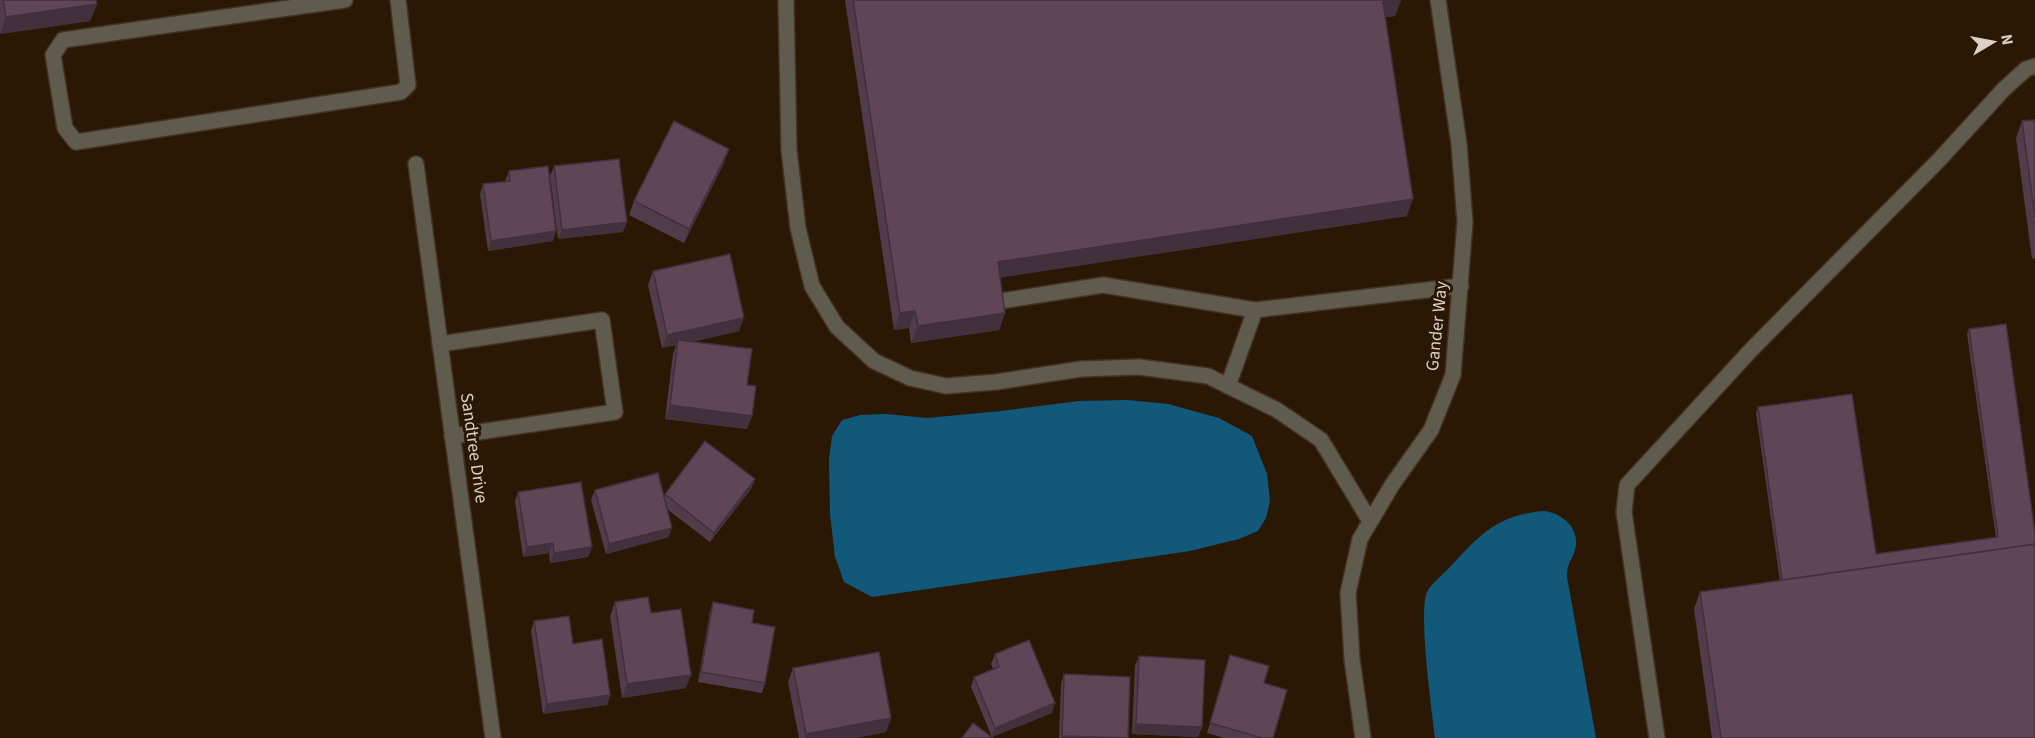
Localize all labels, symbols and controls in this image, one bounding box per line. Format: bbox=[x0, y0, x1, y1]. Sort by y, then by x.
north arrow bbox=[1963, 12, 2023, 72]
text: N bbox=[1995, 32, 2019, 47]
street label: Gander Way bbox=[1420, 279, 1454, 372]
street label: Sandtree Drive bbox=[454, 391, 494, 505]

